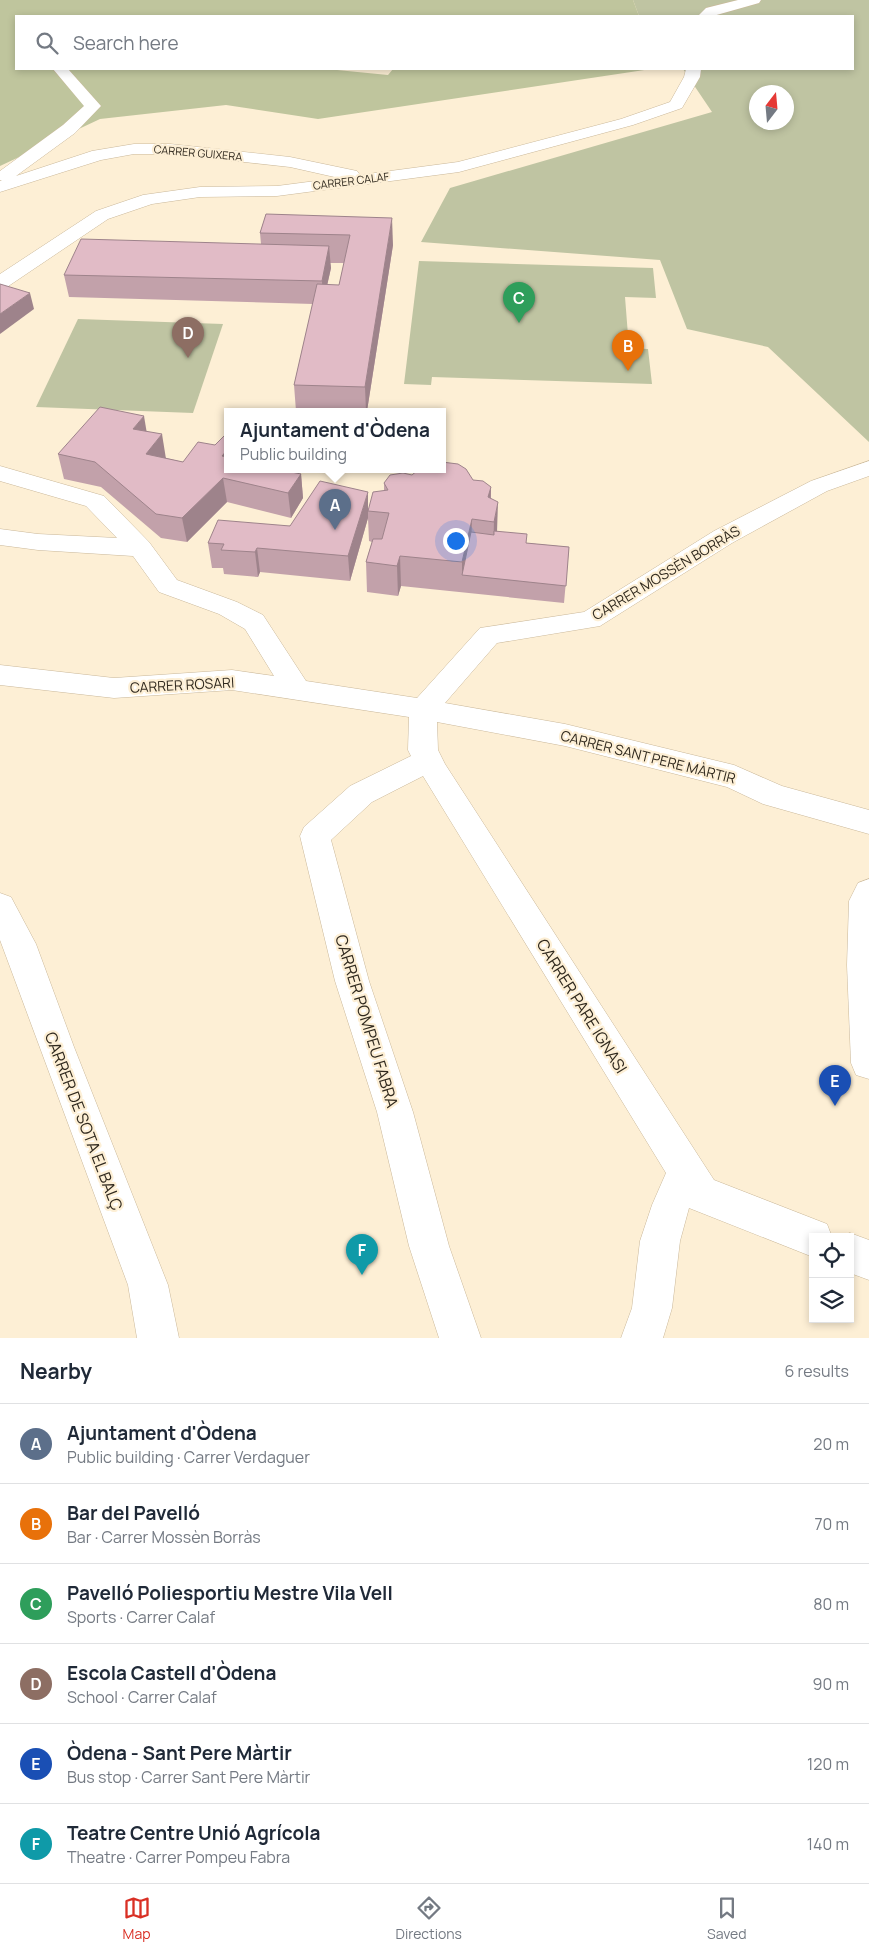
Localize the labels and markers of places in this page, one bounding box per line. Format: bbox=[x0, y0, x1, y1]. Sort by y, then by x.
pin: C bbox=[503, 282, 535, 323]
pin: D bbox=[172, 317, 204, 358]
pin: B bbox=[612, 330, 644, 371]
pin: A bbox=[319, 489, 351, 530]
pin: E bbox=[819, 1065, 851, 1106]
pin: F bbox=[346, 1234, 378, 1275]

